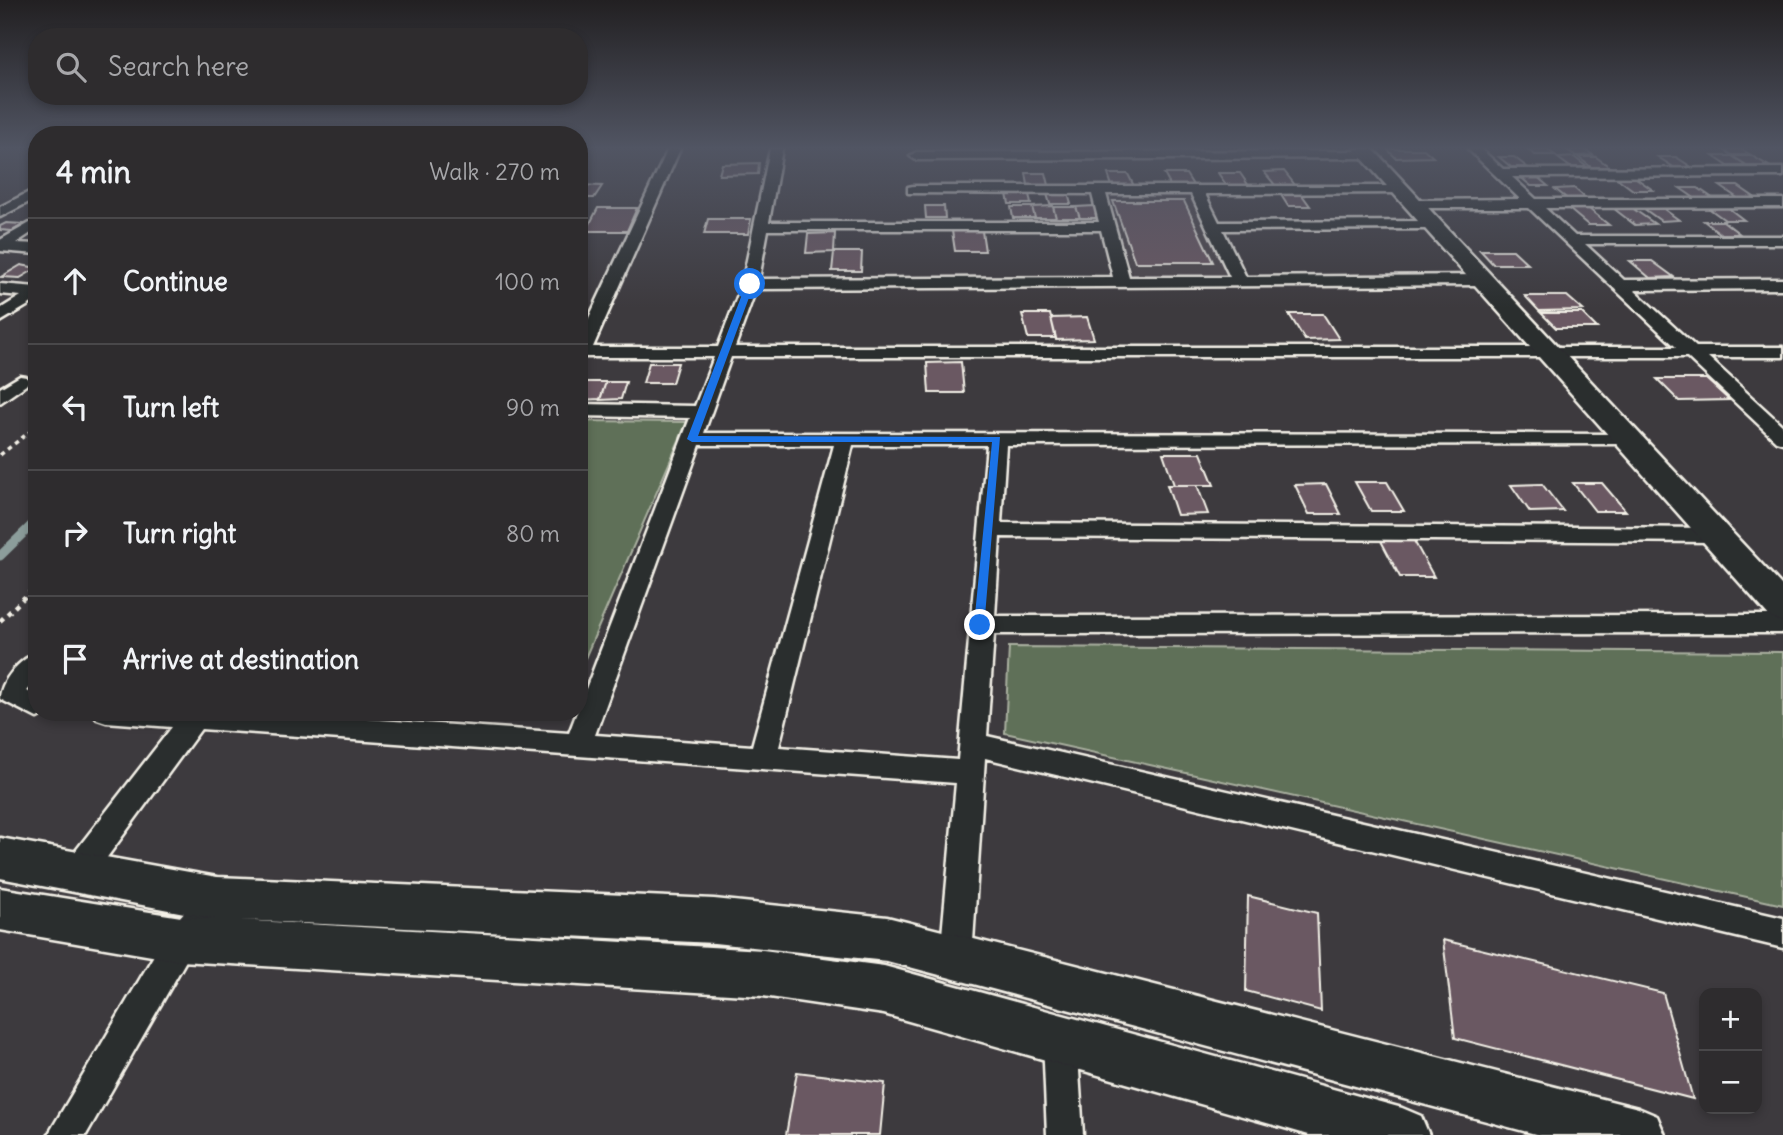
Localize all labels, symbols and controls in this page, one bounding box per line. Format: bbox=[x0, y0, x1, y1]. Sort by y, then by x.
search box bbox=[28, 28, 588, 105]
icon: search bbox=[52, 48, 90, 86]
text: Search here bbox=[108, 50, 249, 83]
text: 4 min bbox=[56, 153, 131, 191]
text: Walk · 270 m bbox=[429, 157, 560, 186]
icon: ahead bbox=[56, 262, 94, 300]
text: Continue bbox=[123, 265, 228, 298]
text: 100 m bbox=[495, 267, 560, 296]
route start bbox=[734, 268, 765, 299]
icon: left bbox=[56, 388, 94, 426]
text: Turn left bbox=[123, 391, 219, 424]
text: 90 m bbox=[506, 393, 560, 422]
icon: right bbox=[56, 514, 94, 552]
text: Turn right bbox=[123, 517, 236, 550]
text: 80 m bbox=[506, 519, 560, 548]
route end bbox=[964, 609, 995, 640]
icon: arrive bbox=[56, 640, 94, 678]
text: Arrive at destination bbox=[123, 643, 359, 676]
map controls bbox=[1699, 988, 1762, 1114]
button: + bbox=[1699, 988, 1762, 1051]
button: − bbox=[1699, 1051, 1762, 1114]

